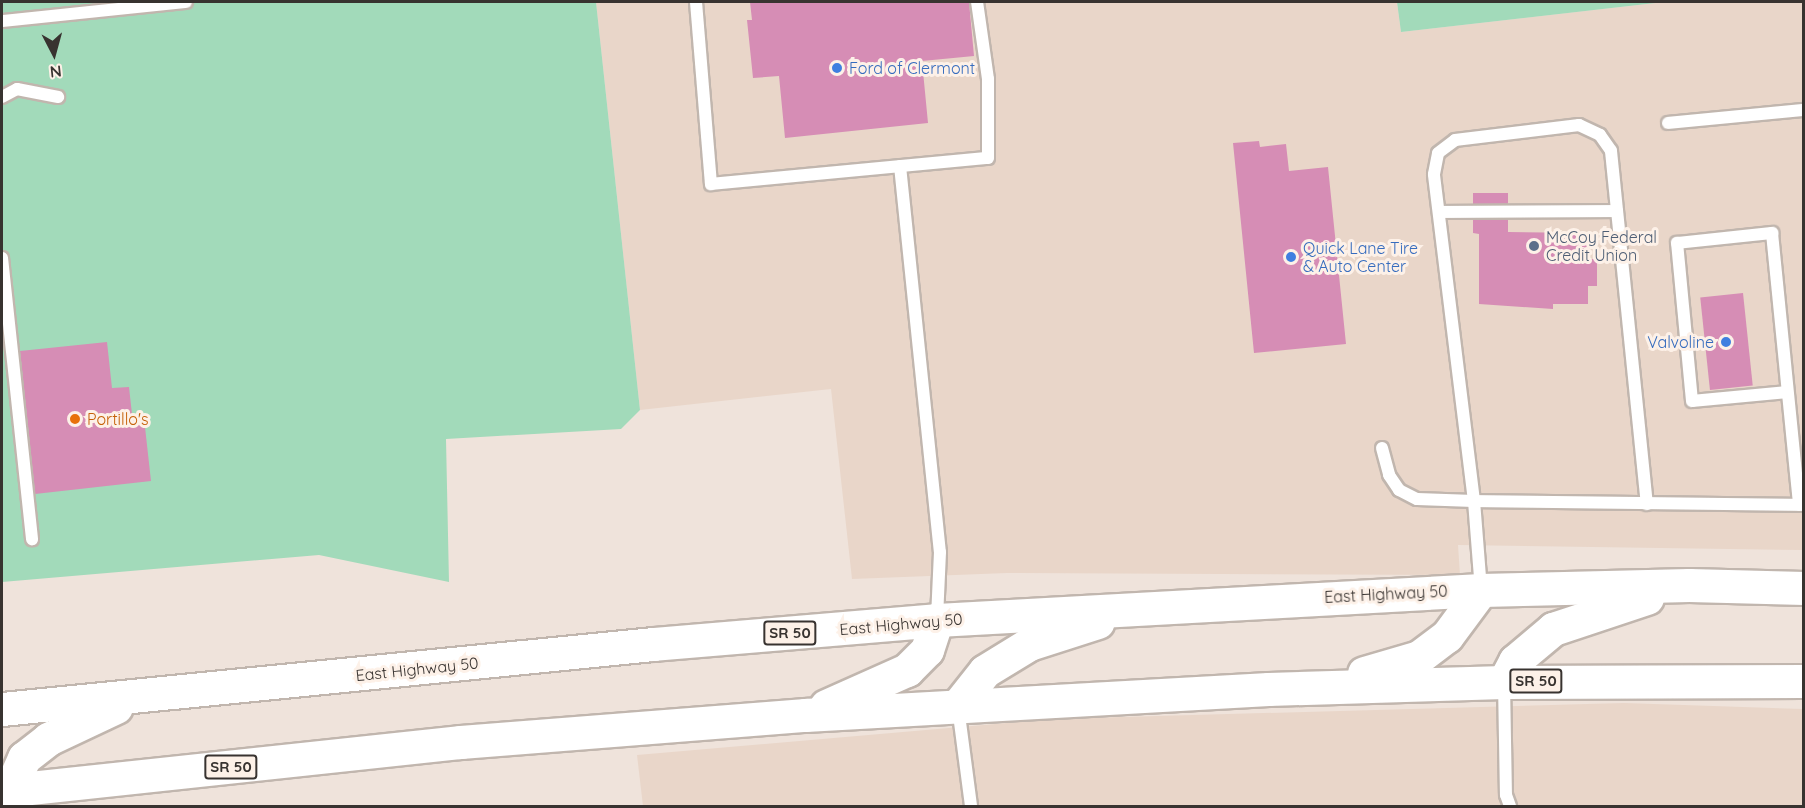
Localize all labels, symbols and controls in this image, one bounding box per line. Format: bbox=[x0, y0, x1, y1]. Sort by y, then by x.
north arrow bbox=[24, 24, 84, 84]
place label: Ford of Clermont bbox=[849, 58, 975, 78]
text: N bbox=[49, 61, 63, 82]
marker: Ford of Clermont bbox=[830, 61, 844, 75]
place label: McCoy Federal Credit Union bbox=[1546, 227, 1657, 265]
place label: Quick Lane Tire & Auto Center bbox=[1303, 238, 1418, 276]
marker: McCoy Federal Credit Union bbox=[1527, 239, 1541, 253]
marker: Quick Lane Tire & Auto Center bbox=[1284, 250, 1298, 264]
place label: Valvoline bbox=[1647, 332, 1714, 352]
marker: Valvoline bbox=[1719, 335, 1733, 349]
place label: Portillo's bbox=[87, 409, 149, 429]
marker: Portillo's bbox=[68, 412, 82, 426]
street label: East Highway 50 bbox=[1324, 581, 1448, 607]
street label: East Highway 50 bbox=[839, 609, 963, 639]
road number: SR 50 bbox=[763, 621, 817, 645]
street label: East Highway 50 bbox=[355, 653, 479, 685]
road number: SR 50 bbox=[1509, 669, 1563, 693]
road number: SR 50 bbox=[204, 755, 258, 779]

